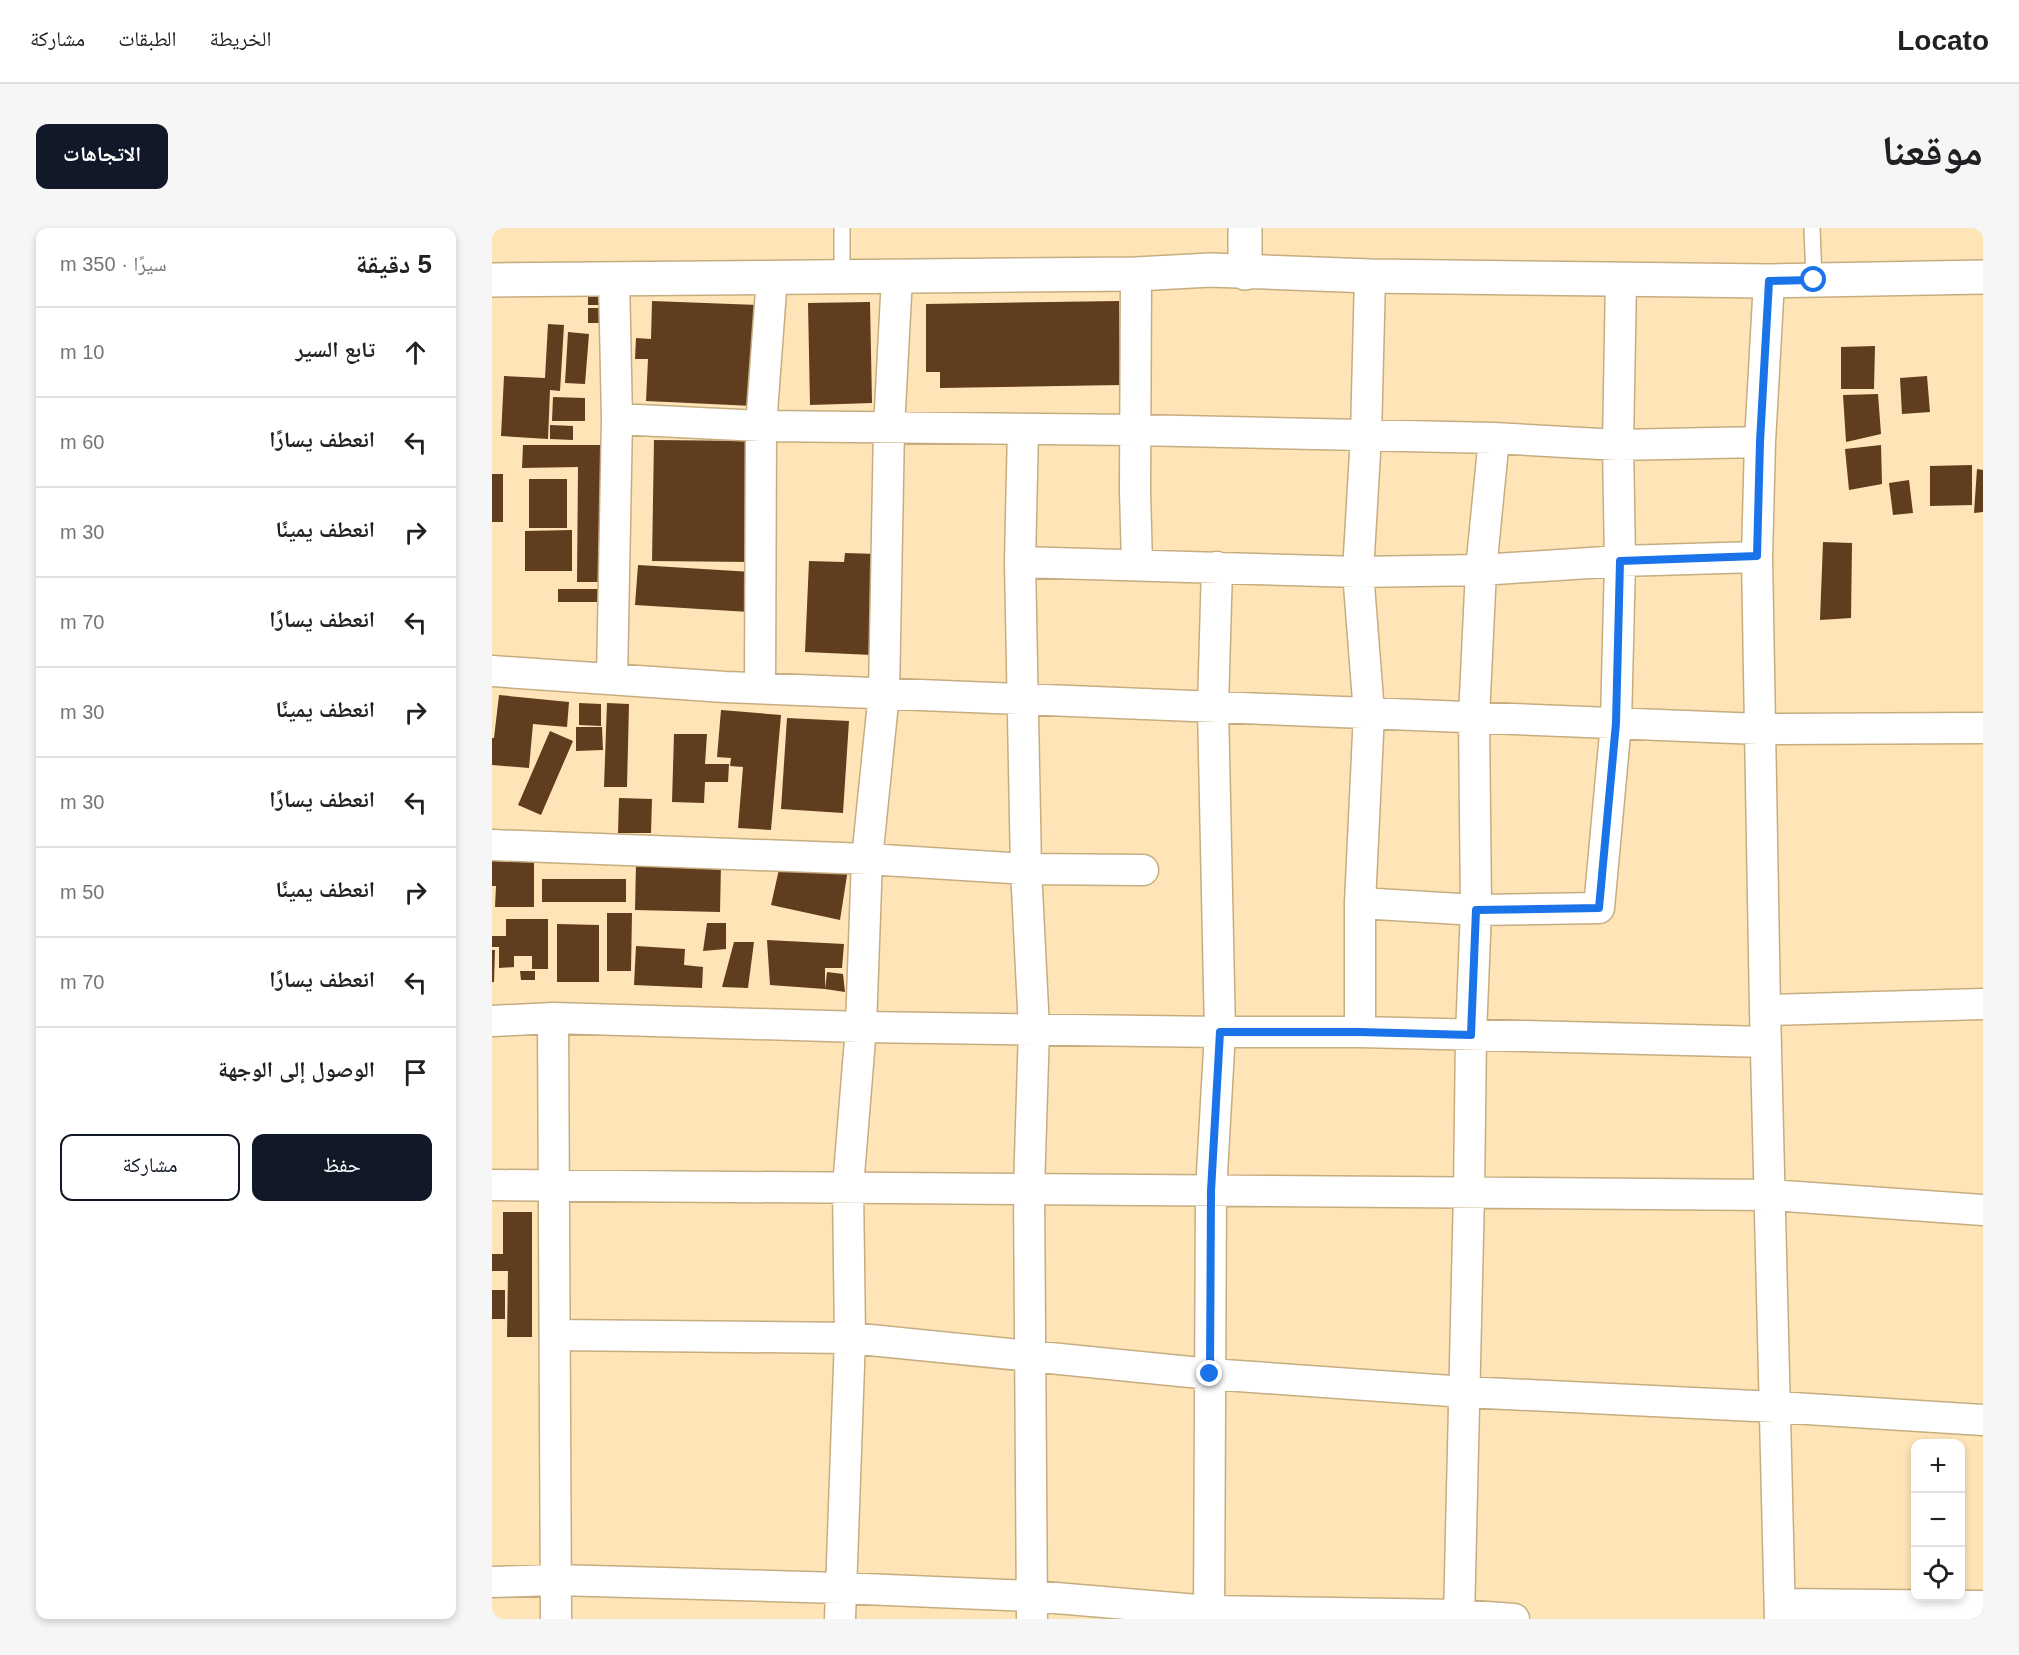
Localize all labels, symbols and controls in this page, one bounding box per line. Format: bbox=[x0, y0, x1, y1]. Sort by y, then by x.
text: Locato bbox=[1897, 25, 1989, 56]
text: مشاركة bbox=[30, 27, 85, 50]
text: الطبقات bbox=[118, 27, 177, 50]
text: الخريطة bbox=[210, 27, 271, 50]
button: الاتجاهات bbox=[36, 124, 168, 189]
text: موقعنا bbox=[1882, 127, 1983, 174]
text: 5 دقيقة bbox=[356, 249, 432, 279]
text: سيرًا · 350 m bbox=[60, 253, 167, 275]
route start bbox=[1800, 266, 1826, 292]
icon: ahead bbox=[399, 336, 432, 369]
text: تابع السير bbox=[295, 337, 375, 362]
text: 10 m bbox=[60, 341, 104, 363]
icon: left bbox=[399, 426, 432, 459]
text: انعطف يسارًا bbox=[269, 427, 375, 452]
text: 60 m bbox=[60, 431, 104, 453]
icon: right bbox=[399, 516, 432, 549]
text: انعطف يمينًا bbox=[276, 517, 375, 542]
text: 30 m bbox=[60, 521, 104, 543]
icon: left bbox=[399, 606, 432, 639]
text: انعطف يسارًا bbox=[269, 607, 375, 632]
text: 70 m bbox=[60, 611, 104, 633]
icon: right bbox=[399, 696, 432, 729]
text: انعطف يمينًا bbox=[276, 697, 375, 722]
text: 30 m bbox=[60, 701, 104, 723]
icon: left bbox=[399, 786, 432, 819]
text: انعطف يسارًا bbox=[269, 787, 375, 812]
text: 30 m bbox=[60, 791, 104, 813]
icon: right bbox=[399, 876, 432, 909]
text: انعطف يمينًا bbox=[276, 877, 375, 902]
text: 50 m bbox=[60, 881, 104, 903]
icon: left bbox=[399, 966, 432, 999]
text: انعطف يسارًا bbox=[269, 967, 375, 992]
text: 70 m bbox=[60, 971, 104, 993]
icon: arrive bbox=[399, 1056, 432, 1089]
text: الوصول إلى الوجهة bbox=[218, 1057, 375, 1082]
button: مشاركة bbox=[60, 1134, 240, 1201]
button: حفظ bbox=[252, 1134, 432, 1201]
route end bbox=[1196, 1360, 1222, 1386]
map controls bbox=[1911, 1439, 1965, 1601]
button: + bbox=[1911, 1439, 1965, 1493]
button: − bbox=[1911, 1493, 1965, 1547]
button: locate bbox=[1911, 1547, 1965, 1601]

